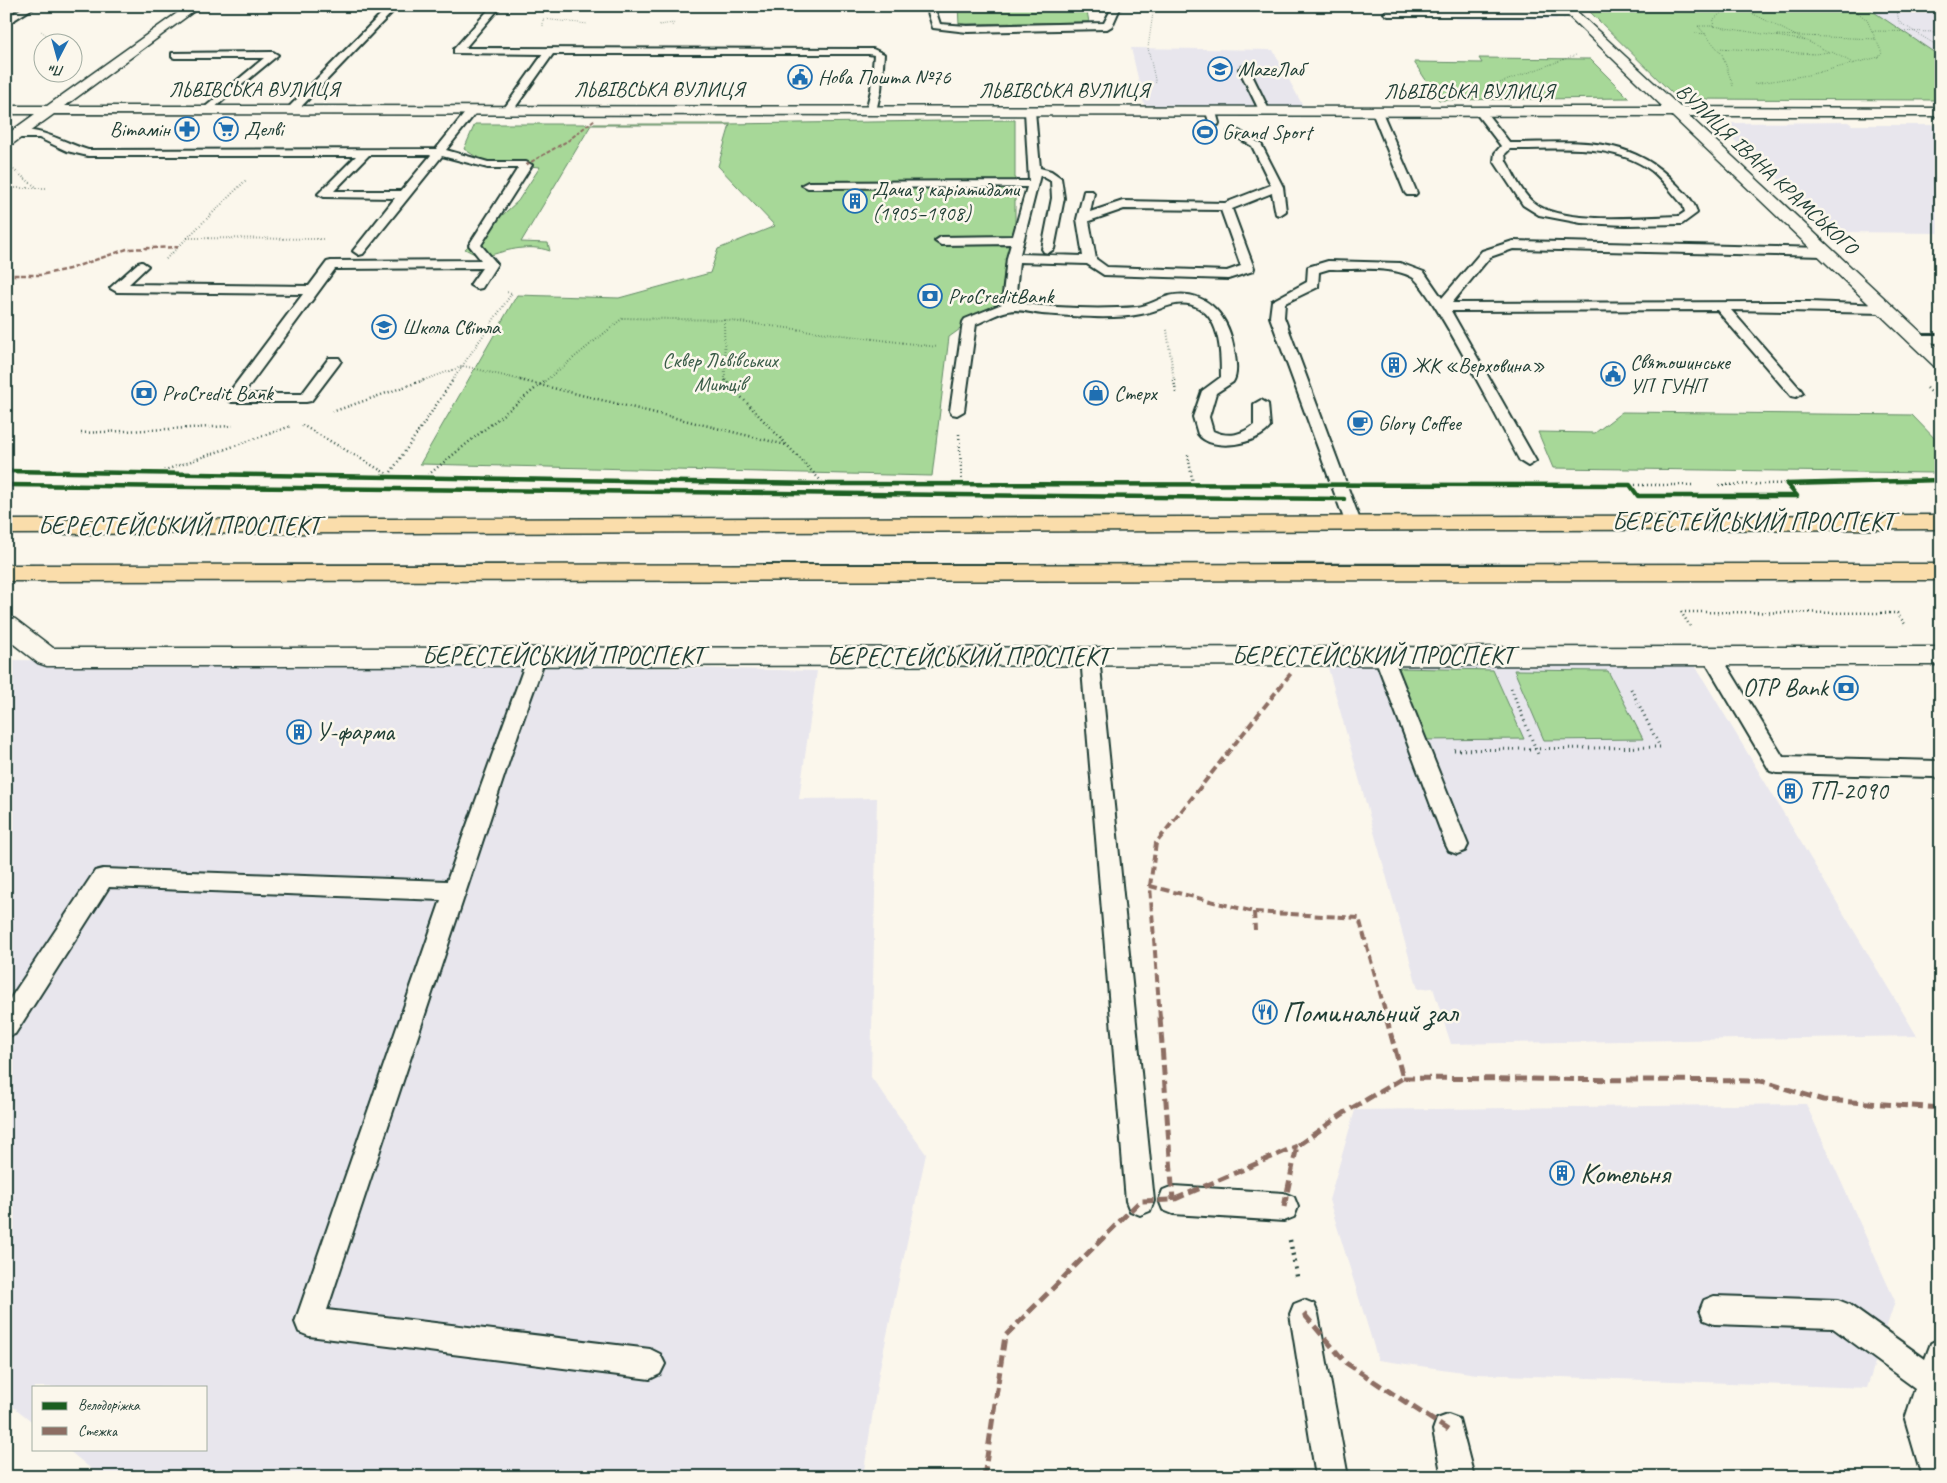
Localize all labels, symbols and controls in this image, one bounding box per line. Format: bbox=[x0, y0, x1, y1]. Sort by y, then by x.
north arrow bbox=[32, 32, 82, 82]
school or university icon: MazeЛаб bbox=[1207, 56, 1233, 82]
place label: MazeЛаб bbox=[1238, 56, 1310, 82]
text: Пн bbox=[48, 61, 65, 80]
public building icon: Нова Пошта №76 bbox=[787, 64, 813, 90]
place label: Нова Пошта №76 bbox=[818, 64, 951, 90]
street label: ЛЬВІВСЬКА ВУЛИЦЯ bbox=[169, 76, 342, 102]
street label: ЛЬВІВСЬКА ВУЛИЦЯ bbox=[574, 76, 747, 102]
street label: ЛЬВІВСЬКА ВУЛИЦЯ bbox=[979, 77, 1152, 103]
street label: ЛЬВІВСЬКА ВУЛИЦЯ bbox=[1384, 78, 1557, 104]
street label: ВУЛИЦЯ ІВАНА КРАМСЬКОГО bbox=[1671, 78, 1865, 262]
place label: Вітамін bbox=[110, 116, 171, 142]
pharmacy icon: Вітамін bbox=[174, 116, 200, 142]
supermarket icon: Делві bbox=[213, 116, 239, 142]
place label: Делві bbox=[244, 116, 286, 142]
sports icon: Grand Sport bbox=[1192, 119, 1218, 145]
place label: Grand Sport bbox=[1222, 119, 1315, 145]
place label: Дача з каріатидами (1905–1908) bbox=[872, 176, 1021, 226]
building icon: Дача з каріатидами (1905–1908) bbox=[842, 188, 868, 214]
bank icon: ProCreditBank bbox=[917, 283, 943, 309]
place label: ProCreditBank bbox=[948, 283, 1055, 309]
school or university icon: Школа Світла bbox=[371, 314, 397, 340]
place label: Школа Світла bbox=[402, 314, 502, 340]
park label: Сквер Львівських Митців bbox=[662, 347, 779, 397]
place label: Святошинське УП ГУНП bbox=[1630, 349, 1732, 399]
building icon: ЖК «Верховина» bbox=[1381, 352, 1407, 378]
place label: ЖК «Верховина» bbox=[1412, 352, 1545, 378]
public building icon: Святошинське УП ГУНП bbox=[1600, 361, 1626, 387]
bank icon: ProCredit Bank bbox=[131, 380, 157, 406]
place label: ProCredit Bank bbox=[162, 380, 274, 406]
shop icon: Стерх bbox=[1083, 380, 1109, 406]
place label: Стерх bbox=[1114, 380, 1159, 406]
cafe icon: Glory Coffee bbox=[1347, 410, 1373, 436]
place label: Glory Coffee bbox=[1378, 410, 1463, 436]
street label: БЕРЕСТЕЙСЬКИЙ ПРОСПЕКТ bbox=[1612, 506, 1900, 538]
street label: БЕРЕСТЕЙСЬКИЙ ПРОСПЕКТ bbox=[38, 510, 326, 542]
street label: БЕРЕСТЕЙСЬКИЙ ПРОСПЕКТ bbox=[422, 640, 710, 672]
street label: БЕРЕСТЕЙСЬКИЙ ПРОСПЕКТ bbox=[1232, 640, 1520, 672]
street label: БЕРЕСТЕЙСЬКИЙ ПРОСПЕКТ bbox=[827, 641, 1115, 673]
place label: OTP Bank bbox=[1742, 672, 1830, 704]
bank icon: OTP Bank bbox=[1833, 675, 1859, 701]
place label: У-фарма bbox=[316, 716, 396, 748]
building icon: У-фарма bbox=[286, 719, 312, 745]
place label: ТП-2090 bbox=[1808, 775, 1889, 807]
building icon: ТП-2090 bbox=[1777, 778, 1803, 804]
place label: Поминальний зал bbox=[1282, 993, 1460, 1031]
restaurant icon: Поминальний зал bbox=[1252, 999, 1278, 1025]
place label: Котельня bbox=[1580, 1154, 1673, 1192]
building icon: Котельня bbox=[1549, 1160, 1575, 1186]
legend bbox=[32, 1386, 208, 1450]
text: Велодоріжка bbox=[78, 1396, 141, 1415]
text: Стежка bbox=[78, 1422, 118, 1441]

